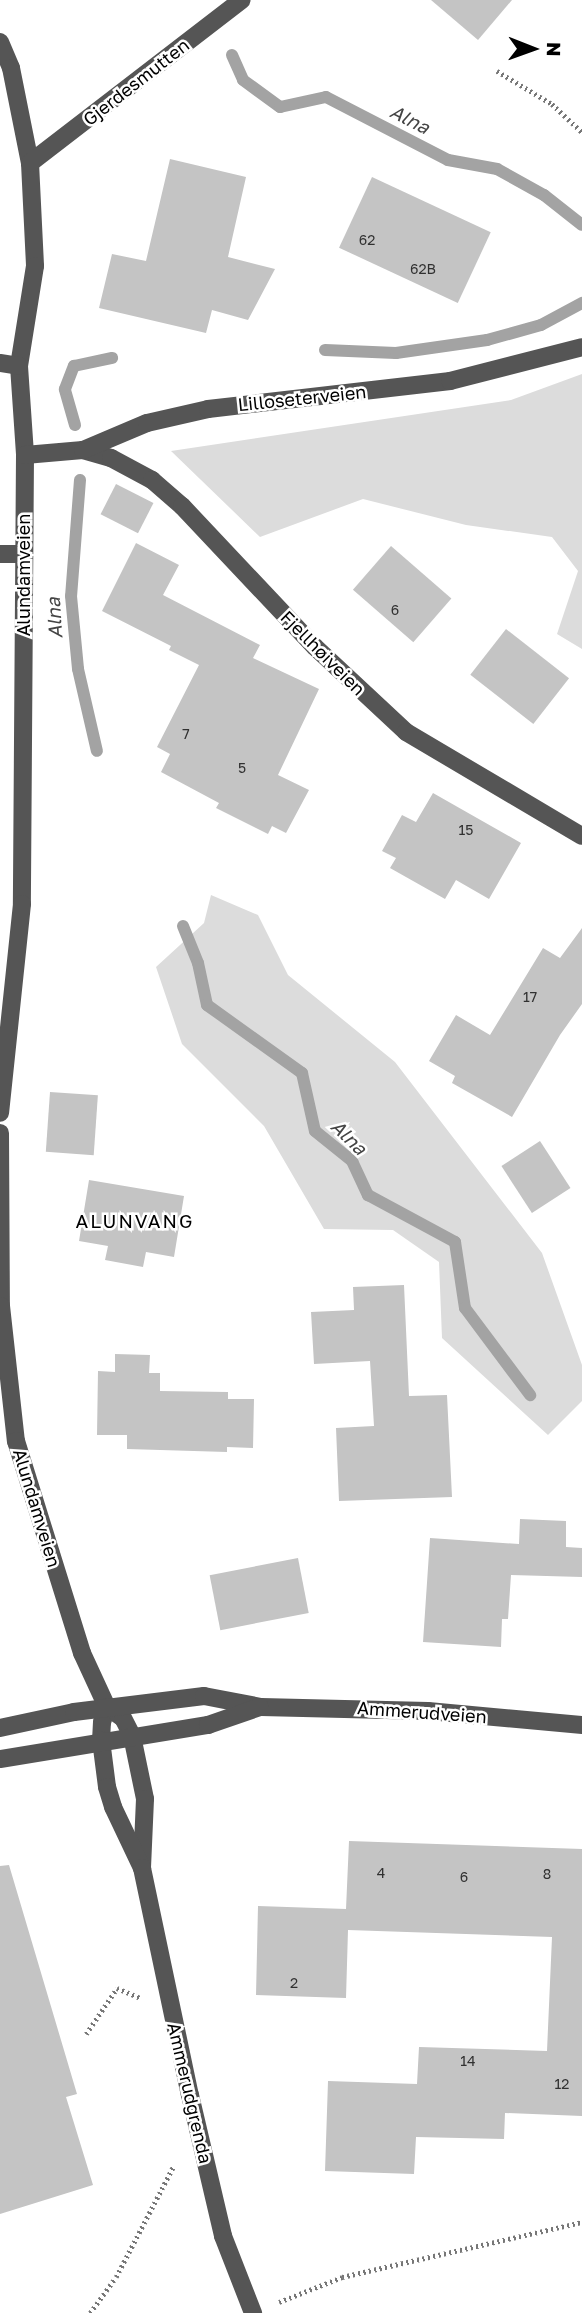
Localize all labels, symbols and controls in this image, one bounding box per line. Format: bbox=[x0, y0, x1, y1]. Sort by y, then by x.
north arrow bbox=[498, 14, 568, 84]
street label: Gjerdesmutten bbox=[79, 34, 193, 130]
text: N bbox=[543, 42, 566, 57]
water label: Alna bbox=[387, 100, 433, 138]
house number: 62 bbox=[359, 232, 375, 248]
house number: 62B bbox=[410, 261, 436, 277]
street label: Lilloseterveien bbox=[237, 381, 367, 415]
street label: Alundamveien bbox=[12, 514, 34, 636]
water label: Alna bbox=[41, 597, 67, 639]
house number: 6 bbox=[391, 602, 399, 618]
street label: Fjellhøiveien bbox=[276, 606, 370, 700]
house number: 7 bbox=[182, 726, 190, 742]
house number: 5 bbox=[238, 760, 246, 776]
house number: 15 bbox=[459, 822, 473, 838]
house number: 17 bbox=[523, 989, 537, 1005]
water label: Alna bbox=[326, 1115, 372, 1159]
district label: ALUNVANG bbox=[77, 1210, 193, 1232]
street label: Alundamveien bbox=[9, 1446, 65, 1570]
street label: Ammerudveien bbox=[356, 1697, 488, 1727]
house number: 4 bbox=[377, 1865, 385, 1881]
house number: 8 bbox=[543, 1866, 551, 1882]
house number: 6 bbox=[460, 1869, 468, 1885]
house number: 2 bbox=[290, 1975, 298, 1991]
street label: Ammerudgrenda bbox=[163, 2020, 217, 2166]
house number: 14 bbox=[460, 2053, 476, 2069]
house number: 12 bbox=[555, 2076, 569, 2092]

